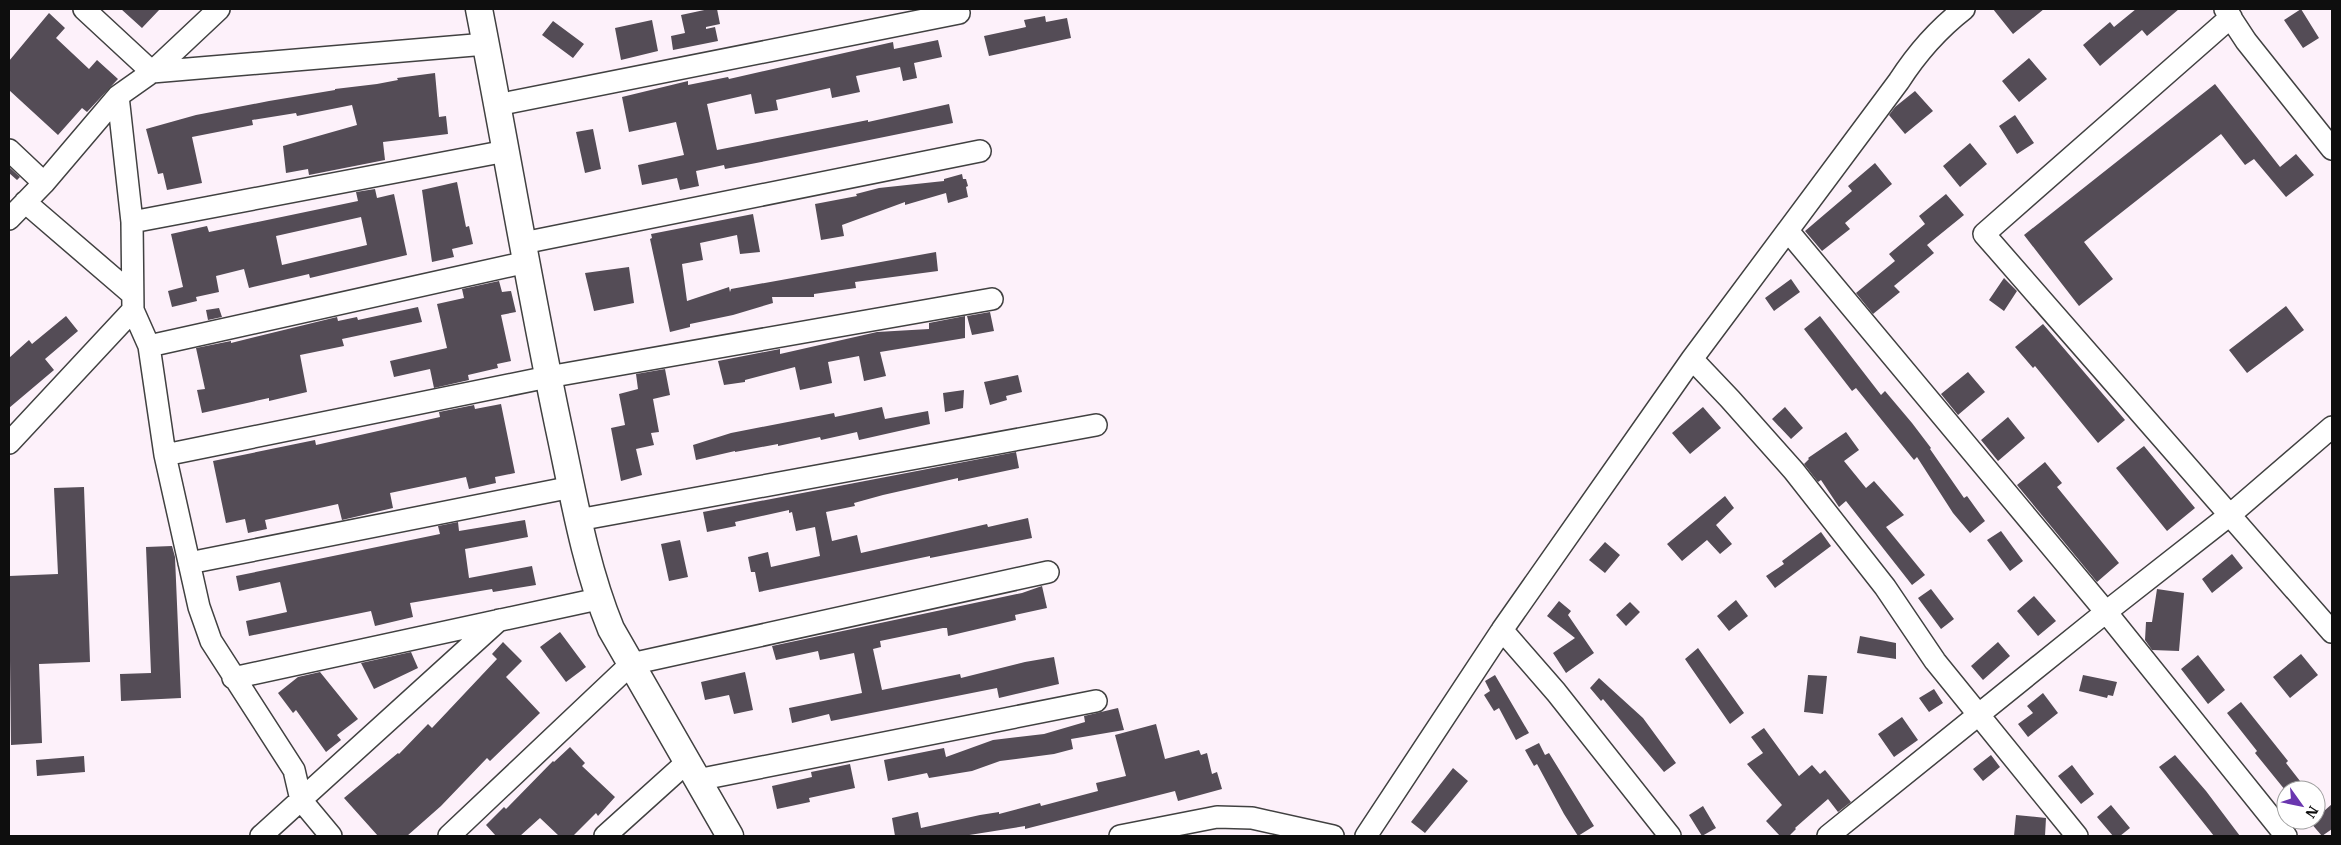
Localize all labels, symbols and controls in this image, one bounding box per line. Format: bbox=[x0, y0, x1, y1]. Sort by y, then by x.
north arrow bbox=[2276, 780, 2326, 830]
text: N bbox=[2301, 803, 2322, 822]

